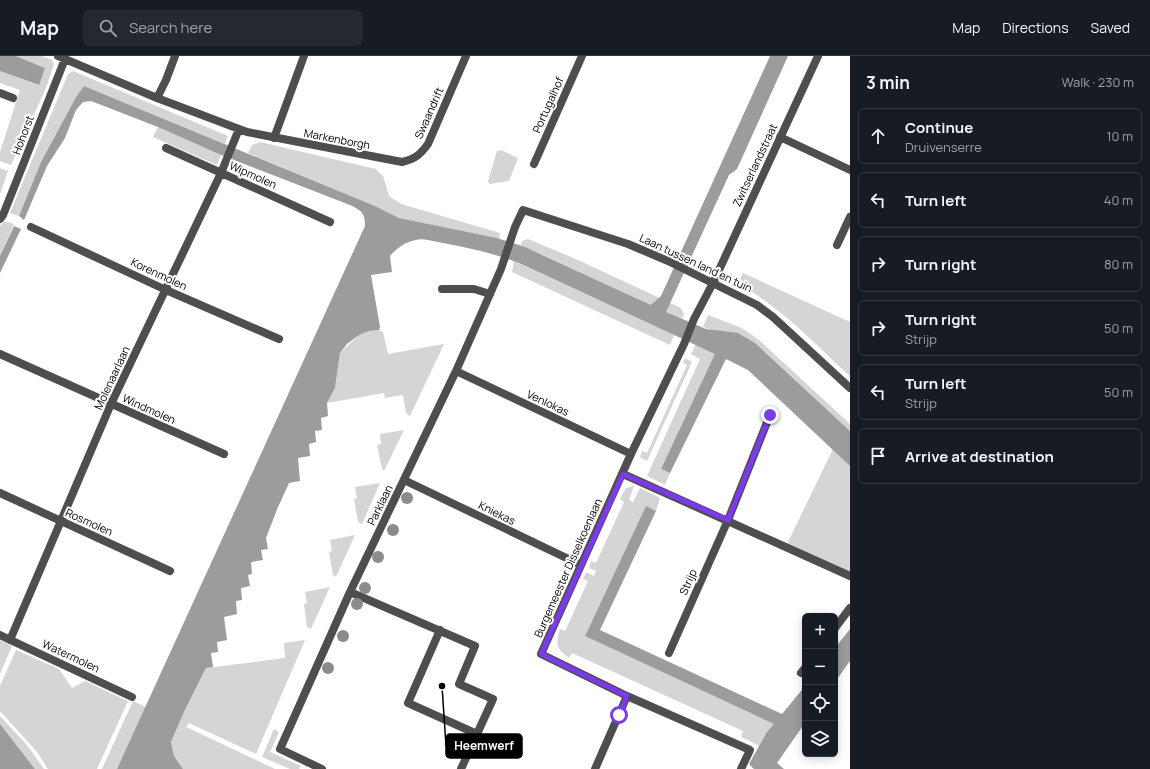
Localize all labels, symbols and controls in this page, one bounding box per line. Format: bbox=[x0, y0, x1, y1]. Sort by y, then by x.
search box bbox=[83, 10, 363, 46]
text: Map bbox=[20, 15, 59, 41]
icon: search bbox=[97, 17, 119, 39]
text: Search here bbox=[129, 17, 212, 38]
text: Map bbox=[952, 18, 980, 37]
text: Directions bbox=[1002, 18, 1069, 37]
text: Saved bbox=[1091, 18, 1130, 37]
text: 3 min bbox=[866, 71, 910, 94]
text: Walk · 230 m bbox=[1061, 73, 1134, 91]
street label: Portugalhof bbox=[528, 74, 567, 135]
street label: Swaandrift bbox=[411, 85, 447, 141]
street label: Hohorst bbox=[8, 113, 37, 157]
text: Continue bbox=[905, 117, 973, 138]
street label: Zwitserlandstraat bbox=[729, 121, 780, 209]
street label: Markenborgh bbox=[303, 125, 372, 152]
icon: ahead bbox=[867, 125, 889, 147]
text: 10 m bbox=[1106, 127, 1133, 145]
text: Druivenserre bbox=[905, 138, 982, 156]
street label: Wipmolen bbox=[227, 157, 279, 192]
icon: left bbox=[867, 189, 889, 211]
text: Turn left bbox=[905, 190, 967, 211]
text: 40 m bbox=[1104, 191, 1133, 209]
street label: Laan tussen land en tuin bbox=[637, 230, 755, 295]
icon: right bbox=[867, 253, 889, 275]
street label: Korenmolen bbox=[129, 254, 190, 293]
text: Turn right bbox=[905, 254, 976, 275]
text: 80 m bbox=[1104, 255, 1133, 273]
text: Turn right bbox=[905, 309, 976, 330]
icon: right bbox=[867, 317, 889, 339]
text: 50 m bbox=[1104, 319, 1133, 337]
text: Strijp bbox=[905, 330, 937, 348]
street label: Molenaarlaan bbox=[90, 344, 133, 412]
text: Turn left bbox=[905, 373, 967, 394]
icon: left bbox=[867, 381, 889, 403]
text: 50 m bbox=[1104, 383, 1133, 401]
street label: Venlokas bbox=[525, 386, 572, 419]
street label: Windmolen bbox=[120, 390, 178, 427]
text: Strijp bbox=[905, 394, 937, 412]
route end bbox=[761, 406, 779, 424]
icon: arrive bbox=[867, 445, 889, 467]
text: Arrive at destination bbox=[905, 446, 1054, 467]
street label: Parklaan bbox=[363, 482, 396, 528]
street label: Burgemeester Disselkoenlaan bbox=[530, 496, 605, 640]
street label: Kniekas bbox=[476, 497, 518, 528]
street label: Rosmolen bbox=[63, 504, 115, 539]
street label: Strijp bbox=[675, 566, 700, 597]
map controls bbox=[802, 613, 838, 757]
button: + bbox=[802, 613, 838, 649]
street label: Watermolen bbox=[40, 636, 102, 675]
button: − bbox=[802, 649, 838, 685]
button: locate bbox=[802, 685, 838, 721]
route start bbox=[610, 706, 628, 724]
button: layers bbox=[802, 721, 838, 757]
callout: Heemwerf bbox=[446, 734, 522, 758]
text: Heemwerf bbox=[454, 737, 514, 754]

